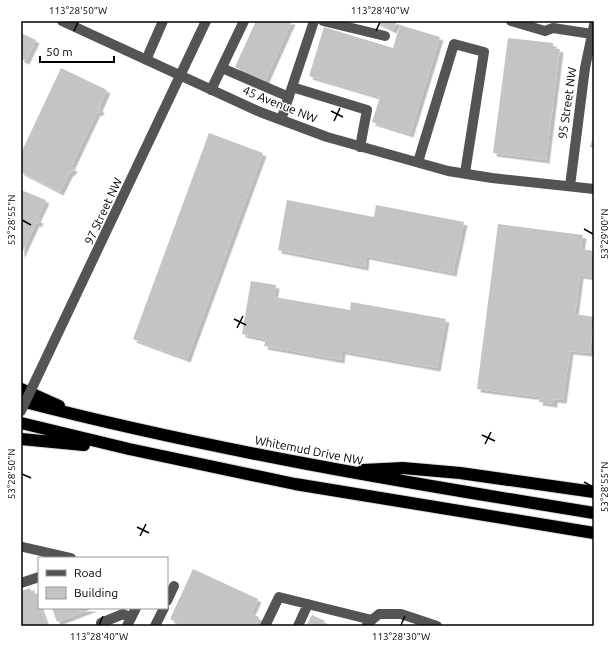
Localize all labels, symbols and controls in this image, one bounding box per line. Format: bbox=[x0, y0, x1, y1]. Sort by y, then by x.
text: 113°28'50"W bbox=[49, 5, 107, 16]
text: 113°28'40"W bbox=[351, 5, 409, 16]
scale bar bbox=[40, 38, 114, 64]
text: 50 m bbox=[46, 45, 73, 58]
street label: 95 Street NW bbox=[556, 66, 578, 140]
street label: 45 Avenue NW bbox=[241, 83, 319, 125]
street label: 97 Street NW bbox=[82, 176, 124, 246]
text: 53°28'55"N bbox=[6, 195, 17, 245]
text: 53°29'00"N bbox=[599, 209, 610, 259]
street label: Whitemud Drive NW bbox=[254, 433, 364, 467]
text: 53°28'50"N bbox=[6, 449, 17, 499]
text: 53°28'55"N bbox=[599, 462, 610, 512]
legend bbox=[38, 557, 168, 609]
text: Road bbox=[74, 566, 102, 579]
text: Building bbox=[74, 586, 118, 599]
text: 113°28'40"W bbox=[70, 631, 128, 642]
text: 113°28'30"W bbox=[372, 631, 430, 642]

